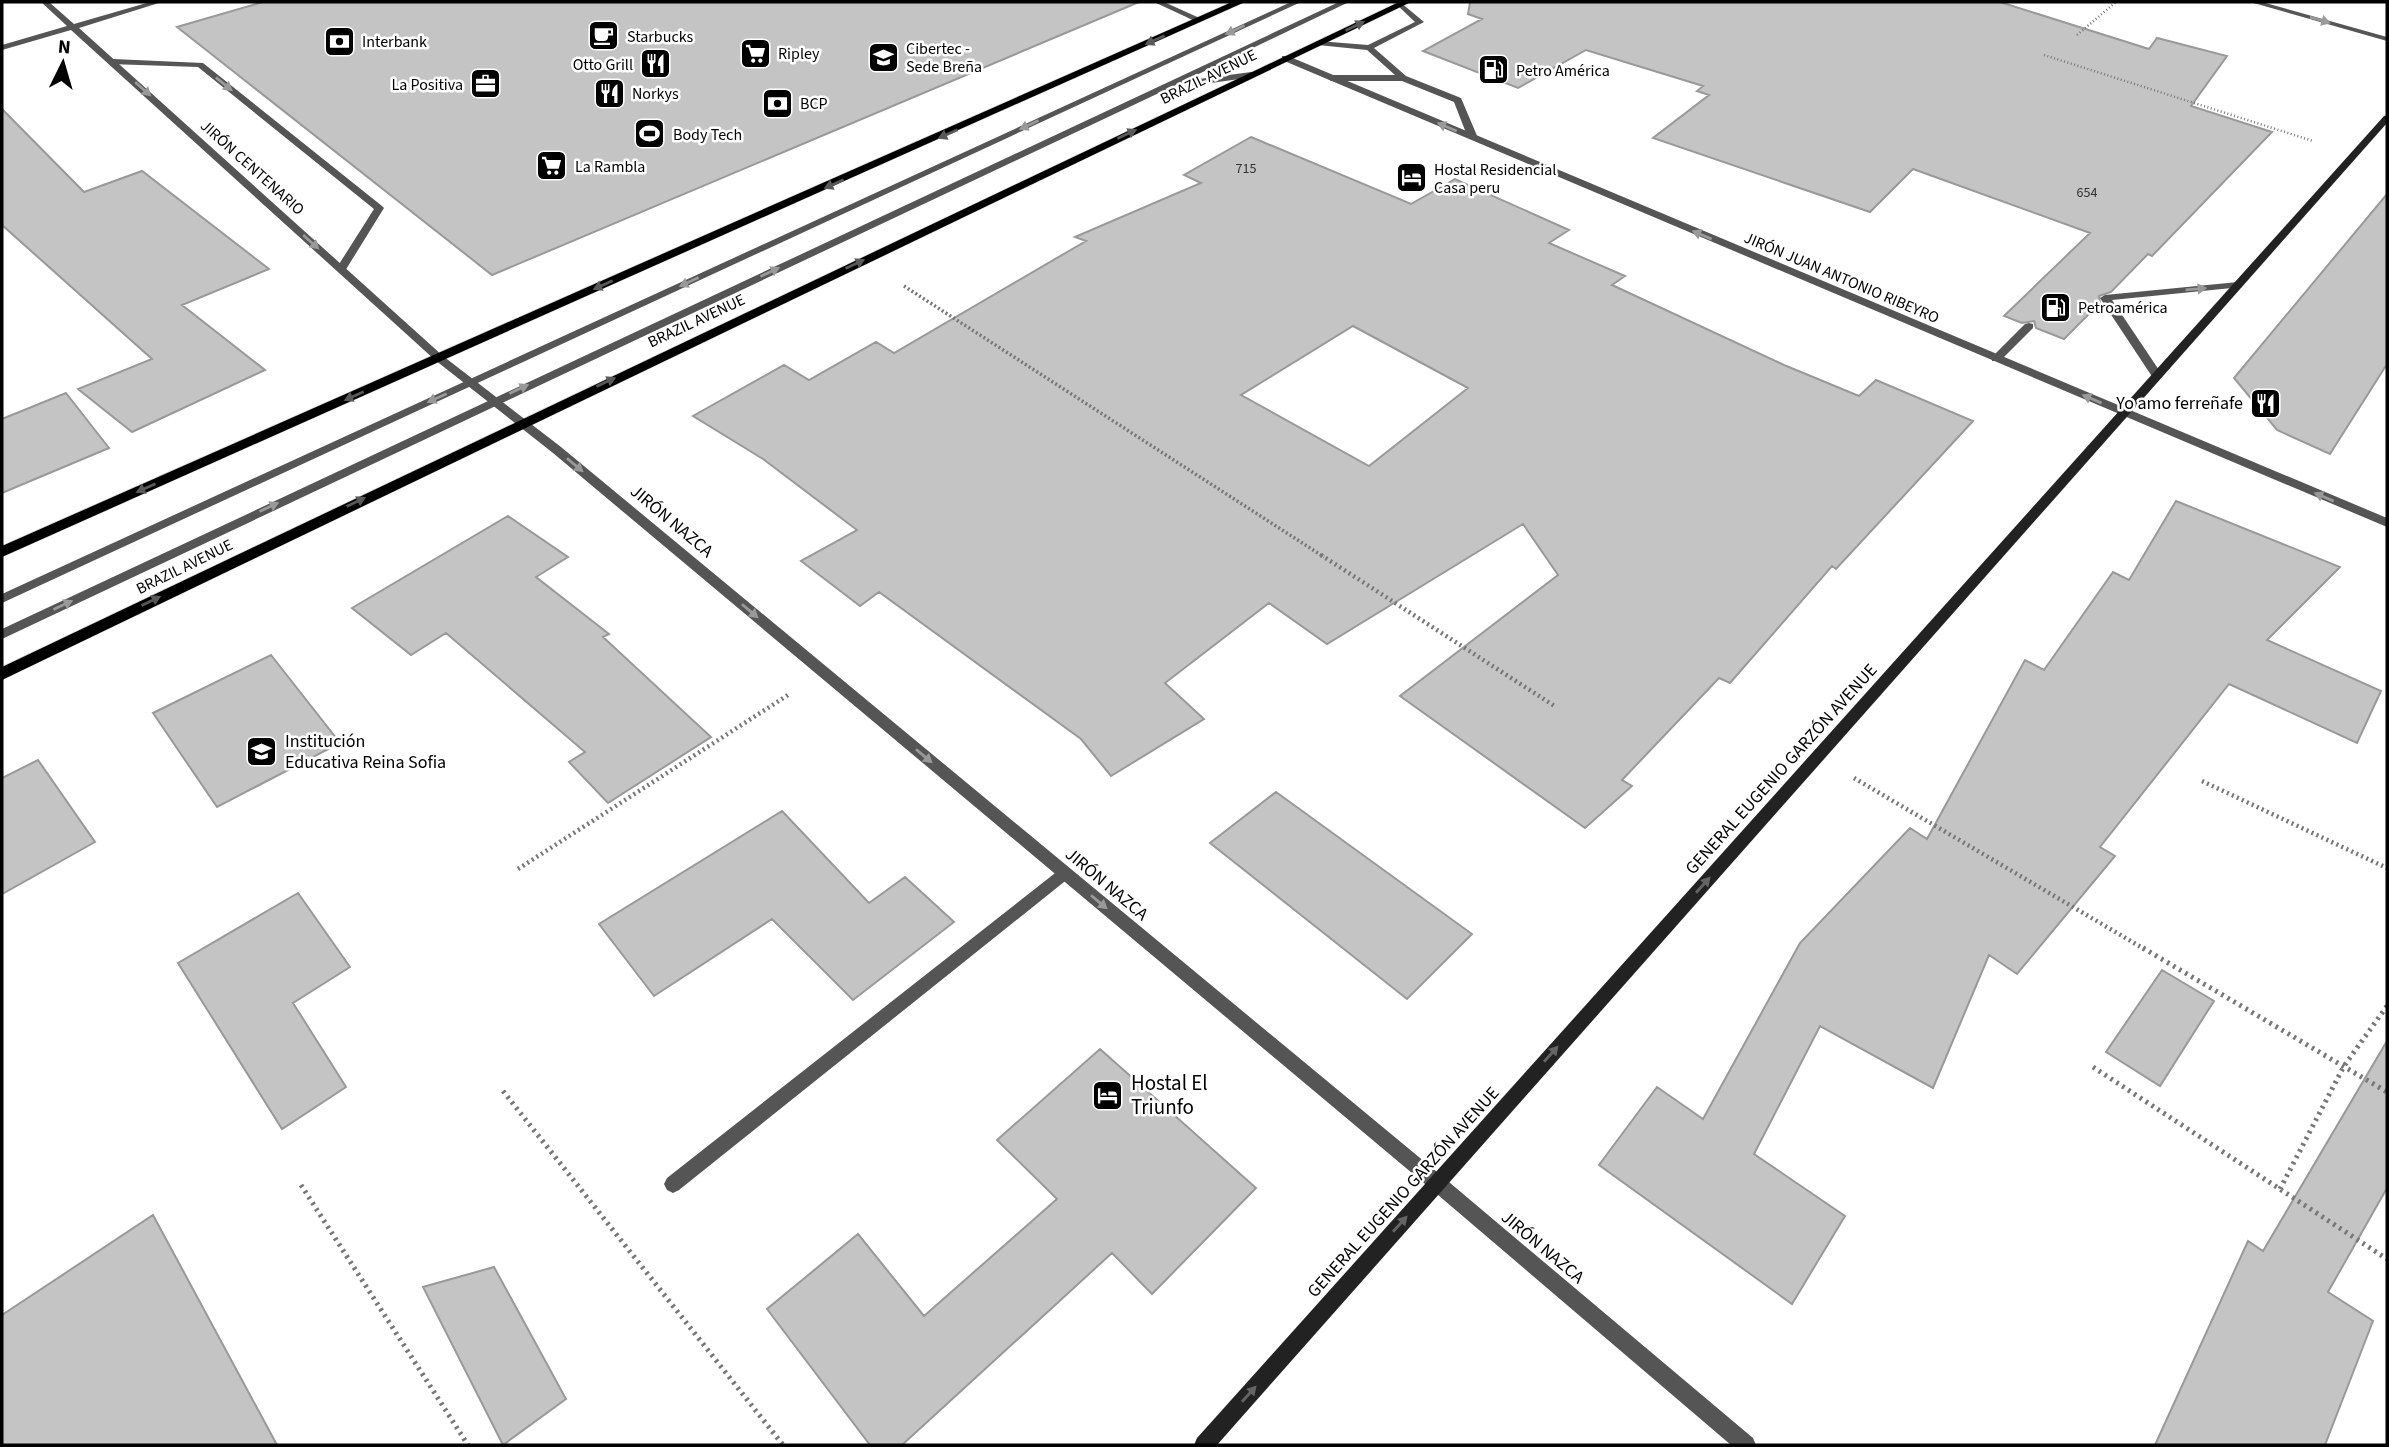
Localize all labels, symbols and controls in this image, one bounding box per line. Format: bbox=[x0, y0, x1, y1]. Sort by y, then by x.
one-way arrow bbox=[2309, 15, 2331, 26]
cafe icon: Starbucks bbox=[587, 19, 621, 53]
one-way arrow bbox=[1345, 20, 1365, 32]
bank icon: Interbank bbox=[322, 24, 356, 58]
one-way arrow bbox=[1225, 24, 1245, 36]
place label: Starbucks bbox=[627, 26, 694, 48]
north arrow bbox=[28, 28, 98, 98]
place label: Interbank bbox=[362, 31, 427, 53]
text: N bbox=[57, 34, 72, 62]
one-way arrow bbox=[1145, 35, 1166, 46]
supermarket icon: Ripley bbox=[738, 36, 772, 70]
place label: Cibertec - Sede Breña bbox=[906, 38, 982, 78]
school or university icon: Cibertec - Sede Breña bbox=[866, 40, 900, 74]
place label: Ripley bbox=[778, 43, 820, 65]
street label: BRAZIL AVENUE bbox=[1156, 44, 1260, 110]
restaurant icon: Otto Grill bbox=[639, 47, 673, 81]
fuel station icon: Petro América bbox=[1476, 53, 1510, 87]
place label: Otto Grill bbox=[573, 54, 633, 76]
place label: Petro América bbox=[1516, 60, 1610, 82]
office icon: La Positiva bbox=[469, 67, 503, 101]
place label: La Positiva bbox=[391, 74, 463, 96]
one-way arrow bbox=[215, 76, 232, 91]
restaurant icon: Norkys bbox=[592, 76, 626, 110]
one-way arrow bbox=[134, 81, 152, 97]
place label: Norkys bbox=[632, 83, 679, 105]
bank icon: BCP bbox=[760, 86, 794, 120]
place label: BCP bbox=[800, 93, 828, 115]
street label: JIRÓN CENTENARIO bbox=[196, 115, 309, 220]
sports icon: Body Tech bbox=[633, 117, 667, 151]
one-way arrow bbox=[1019, 120, 1039, 131]
one-way arrow bbox=[1437, 121, 1458, 132]
place label: Body Tech bbox=[673, 124, 742, 146]
one-way arrow bbox=[938, 128, 958, 140]
one-way arrow bbox=[1117, 128, 1137, 140]
supermarket icon: La Rambla bbox=[535, 149, 569, 183]
place label: La Rambla bbox=[575, 156, 645, 178]
house number: 715 bbox=[1236, 159, 1256, 179]
place label: Hostal Residencial Casa peru bbox=[1434, 159, 1556, 199]
hotel icon: Hostal Residencial Casa peru bbox=[1394, 161, 1428, 195]
one-way arrow bbox=[824, 178, 844, 190]
house number: 654 bbox=[2077, 183, 2097, 203]
street label: JIRÓN JUAN ANTONIO RIBEYRO bbox=[1741, 227, 1942, 329]
one-way arrow bbox=[1691, 229, 1712, 240]
one-way arrow bbox=[303, 234, 320, 249]
one-way arrow bbox=[845, 258, 866, 269]
one-way arrow bbox=[759, 266, 780, 277]
one-way arrow bbox=[679, 277, 699, 288]
one-way arrow bbox=[593, 279, 613, 291]
one-way arrow bbox=[2185, 283, 2207, 294]
street label: BRAZIL AVENUE bbox=[644, 289, 749, 353]
fuel station icon: Petroamérica bbox=[2038, 290, 2072, 324]
place label: Petroamérica bbox=[2078, 297, 2168, 319]
one-way arrow bbox=[595, 376, 616, 387]
one-way arrow bbox=[509, 383, 529, 395]
restaurant icon: Yo amo ferreñafe bbox=[2249, 386, 2283, 420]
one-way arrow bbox=[344, 390, 364, 402]
place label: Yo amo ferreñafe bbox=[2115, 391, 2243, 416]
one-way arrow bbox=[427, 393, 448, 404]
one-way arrow bbox=[2082, 393, 2102, 405]
one-way arrow bbox=[566, 457, 583, 472]
street label: JIRÓN NAZCA bbox=[625, 479, 719, 564]
one-way arrow bbox=[136, 482, 156, 494]
one-way arrow bbox=[2314, 491, 2335, 502]
one-way arrow bbox=[346, 496, 366, 508]
one-way arrow bbox=[259, 501, 279, 513]
street label: BRAZIL AVENUE bbox=[132, 534, 236, 600]
one-way arrow bbox=[141, 595, 161, 607]
one-way arrow bbox=[53, 599, 73, 610]
one-way arrow bbox=[740, 603, 758, 618]
street label: GENERAL EUGENIO GARZÓN AVENUE bbox=[1680, 658, 1883, 880]
place label: Institución Educativa Reina Sofia bbox=[285, 729, 446, 775]
school or university icon: Institución Educativa Reina Sofia bbox=[245, 734, 279, 768]
one-way arrow bbox=[915, 749, 933, 764]
street label: JIRÓN NAZCA bbox=[1060, 842, 1154, 927]
one-way arrow bbox=[1695, 876, 1711, 894]
one-way arrow bbox=[1090, 894, 1108, 910]
one-way arrow bbox=[1543, 1046, 1559, 1063]
place label: Hostal El Triunfo bbox=[1131, 1068, 1208, 1122]
hotel icon: Hostal El Triunfo bbox=[1091, 1078, 1125, 1112]
street label: GENERAL EUGENIO GARZÓN AVENUE bbox=[1302, 1081, 1505, 1303]
street label: JIRÓN NAZCA bbox=[1496, 1205, 1590, 1290]
one-way arrow bbox=[1392, 1215, 1408, 1233]
one-way arrow bbox=[1241, 1385, 1257, 1403]

